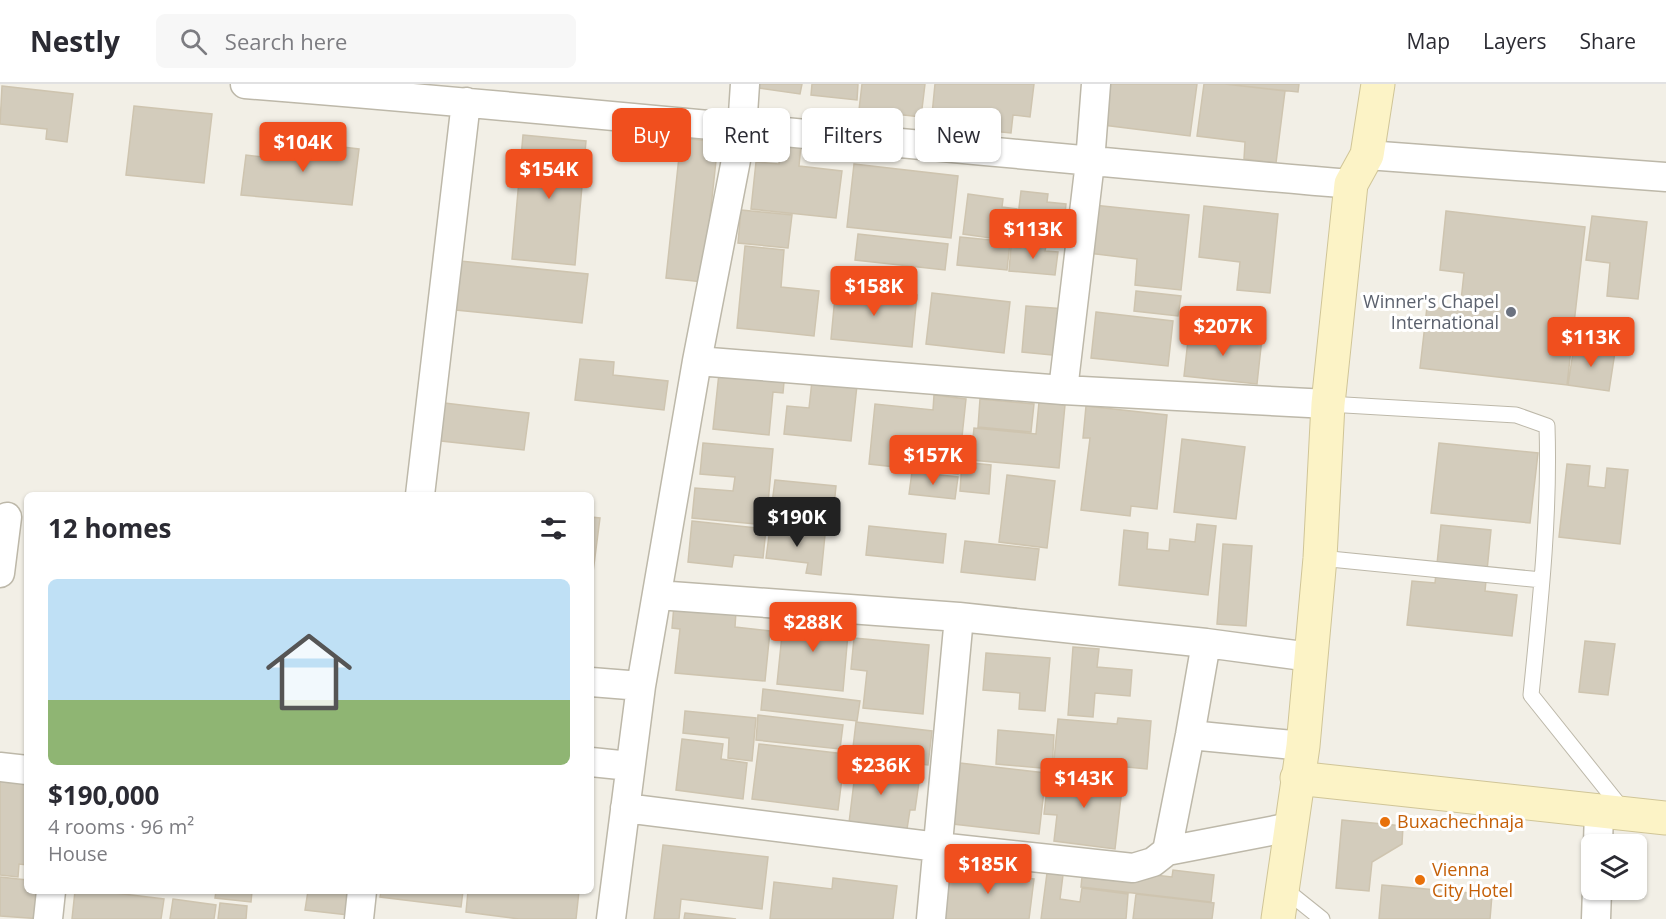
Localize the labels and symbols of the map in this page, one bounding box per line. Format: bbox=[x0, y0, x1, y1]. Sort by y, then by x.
pin: $104K bbox=[261, 122, 345, 173]
pin: $154K bbox=[507, 149, 591, 200]
pin: $113K bbox=[991, 209, 1075, 260]
pin: $158K bbox=[832, 266, 916, 317]
place label: Winner's Chapel International bbox=[1363, 289, 1499, 334]
marker: Winner's Chapel International bbox=[1504, 305, 1518, 319]
pin: $207K bbox=[1181, 306, 1265, 357]
pin: $113K bbox=[1549, 317, 1633, 368]
pin: $157K bbox=[891, 435, 975, 486]
pin: $190K bbox=[755, 497, 839, 548]
pin: $288K bbox=[771, 602, 855, 653]
pin: $236K bbox=[839, 745, 923, 796]
pin: $143K bbox=[1042, 758, 1126, 809]
place label: Buxachechnaja bbox=[1397, 809, 1524, 833]
marker: Buxachechnaja bbox=[1378, 815, 1392, 829]
pin: $185K bbox=[946, 844, 1030, 895]
place label: Vienna City Hotel bbox=[1432, 857, 1513, 902]
marker: Vienna City Hotel bbox=[1413, 873, 1427, 887]

